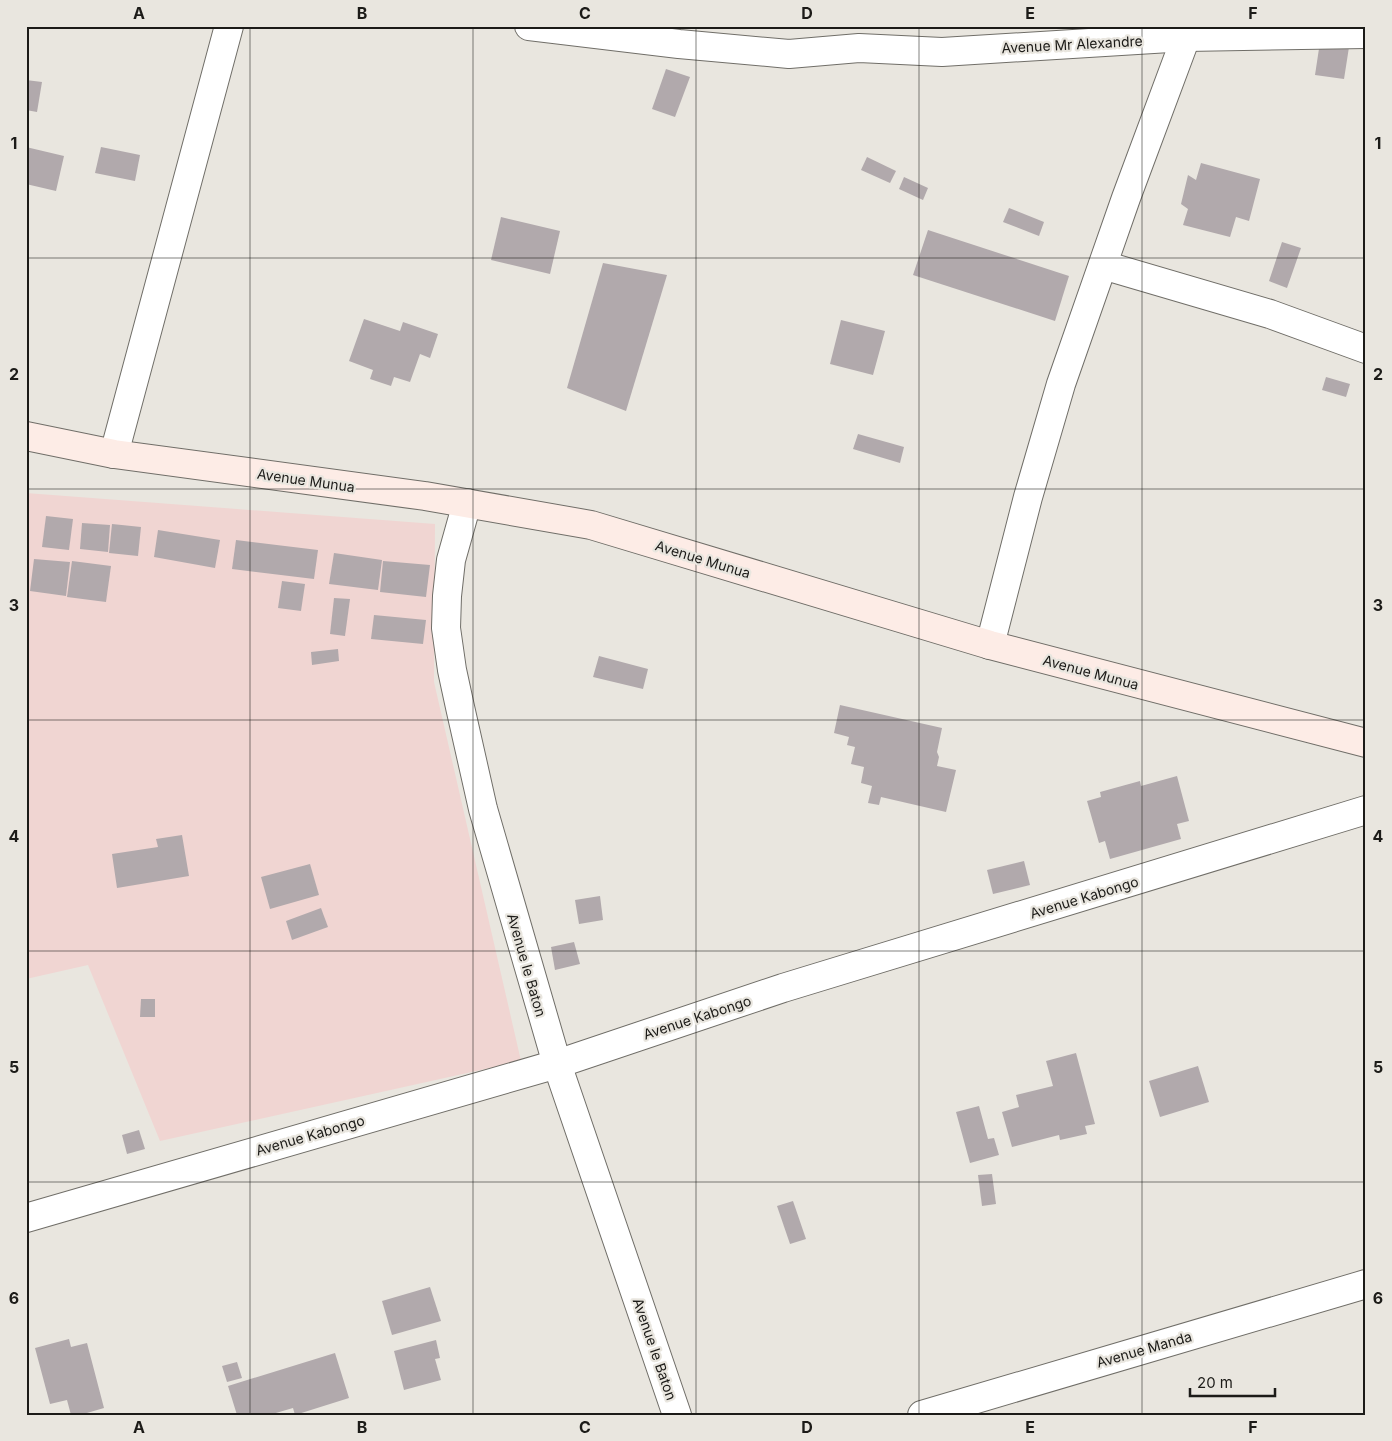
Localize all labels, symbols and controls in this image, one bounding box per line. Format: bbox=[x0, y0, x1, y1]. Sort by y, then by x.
text: A bbox=[133, 3, 145, 23]
text: B bbox=[357, 3, 367, 23]
text: C bbox=[579, 3, 591, 23]
text: D bbox=[801, 3, 813, 23]
text: E bbox=[1025, 3, 1035, 23]
text: F bbox=[1248, 3, 1258, 23]
street label: Avenue Mr Alexandre bbox=[1001, 32, 1143, 56]
text: 1 bbox=[11, 133, 17, 153]
text: 1 bbox=[1375, 133, 1381, 153]
text: 2 bbox=[9, 364, 19, 384]
text: 2 bbox=[1373, 364, 1383, 384]
street label: Avenue Munua bbox=[256, 465, 356, 495]
street label: Avenue Munua bbox=[653, 536, 753, 582]
text: 3 bbox=[9, 595, 19, 615]
text: 3 bbox=[1373, 595, 1383, 615]
street label: Avenue Munua bbox=[1041, 651, 1141, 693]
text: 4 bbox=[9, 826, 20, 846]
text: 4 bbox=[1373, 826, 1384, 846]
street label: Avenue Kabongo bbox=[1028, 872, 1140, 922]
street label: Avenue le Baton bbox=[504, 911, 550, 1019]
street label: Avenue Kabongo bbox=[641, 992, 753, 1042]
text: 5 bbox=[9, 1057, 19, 1077]
text: 5 bbox=[1373, 1057, 1383, 1077]
street label: Avenue Kabongo bbox=[254, 1111, 366, 1159]
text: 6 bbox=[9, 1288, 19, 1308]
text: 6 bbox=[1373, 1288, 1383, 1308]
street label: Avenue le Baton bbox=[630, 1296, 680, 1402]
street label: Avenue Manda bbox=[1094, 1327, 1194, 1371]
scale bar bbox=[1190, 1366, 1274, 1398]
text: 20 m bbox=[1197, 1373, 1233, 1392]
text: A bbox=[133, 1417, 145, 1437]
text: B bbox=[357, 1417, 367, 1437]
text: C bbox=[579, 1417, 591, 1437]
text: D bbox=[801, 1417, 813, 1437]
text: E bbox=[1025, 1417, 1035, 1437]
text: F bbox=[1248, 1417, 1258, 1437]

